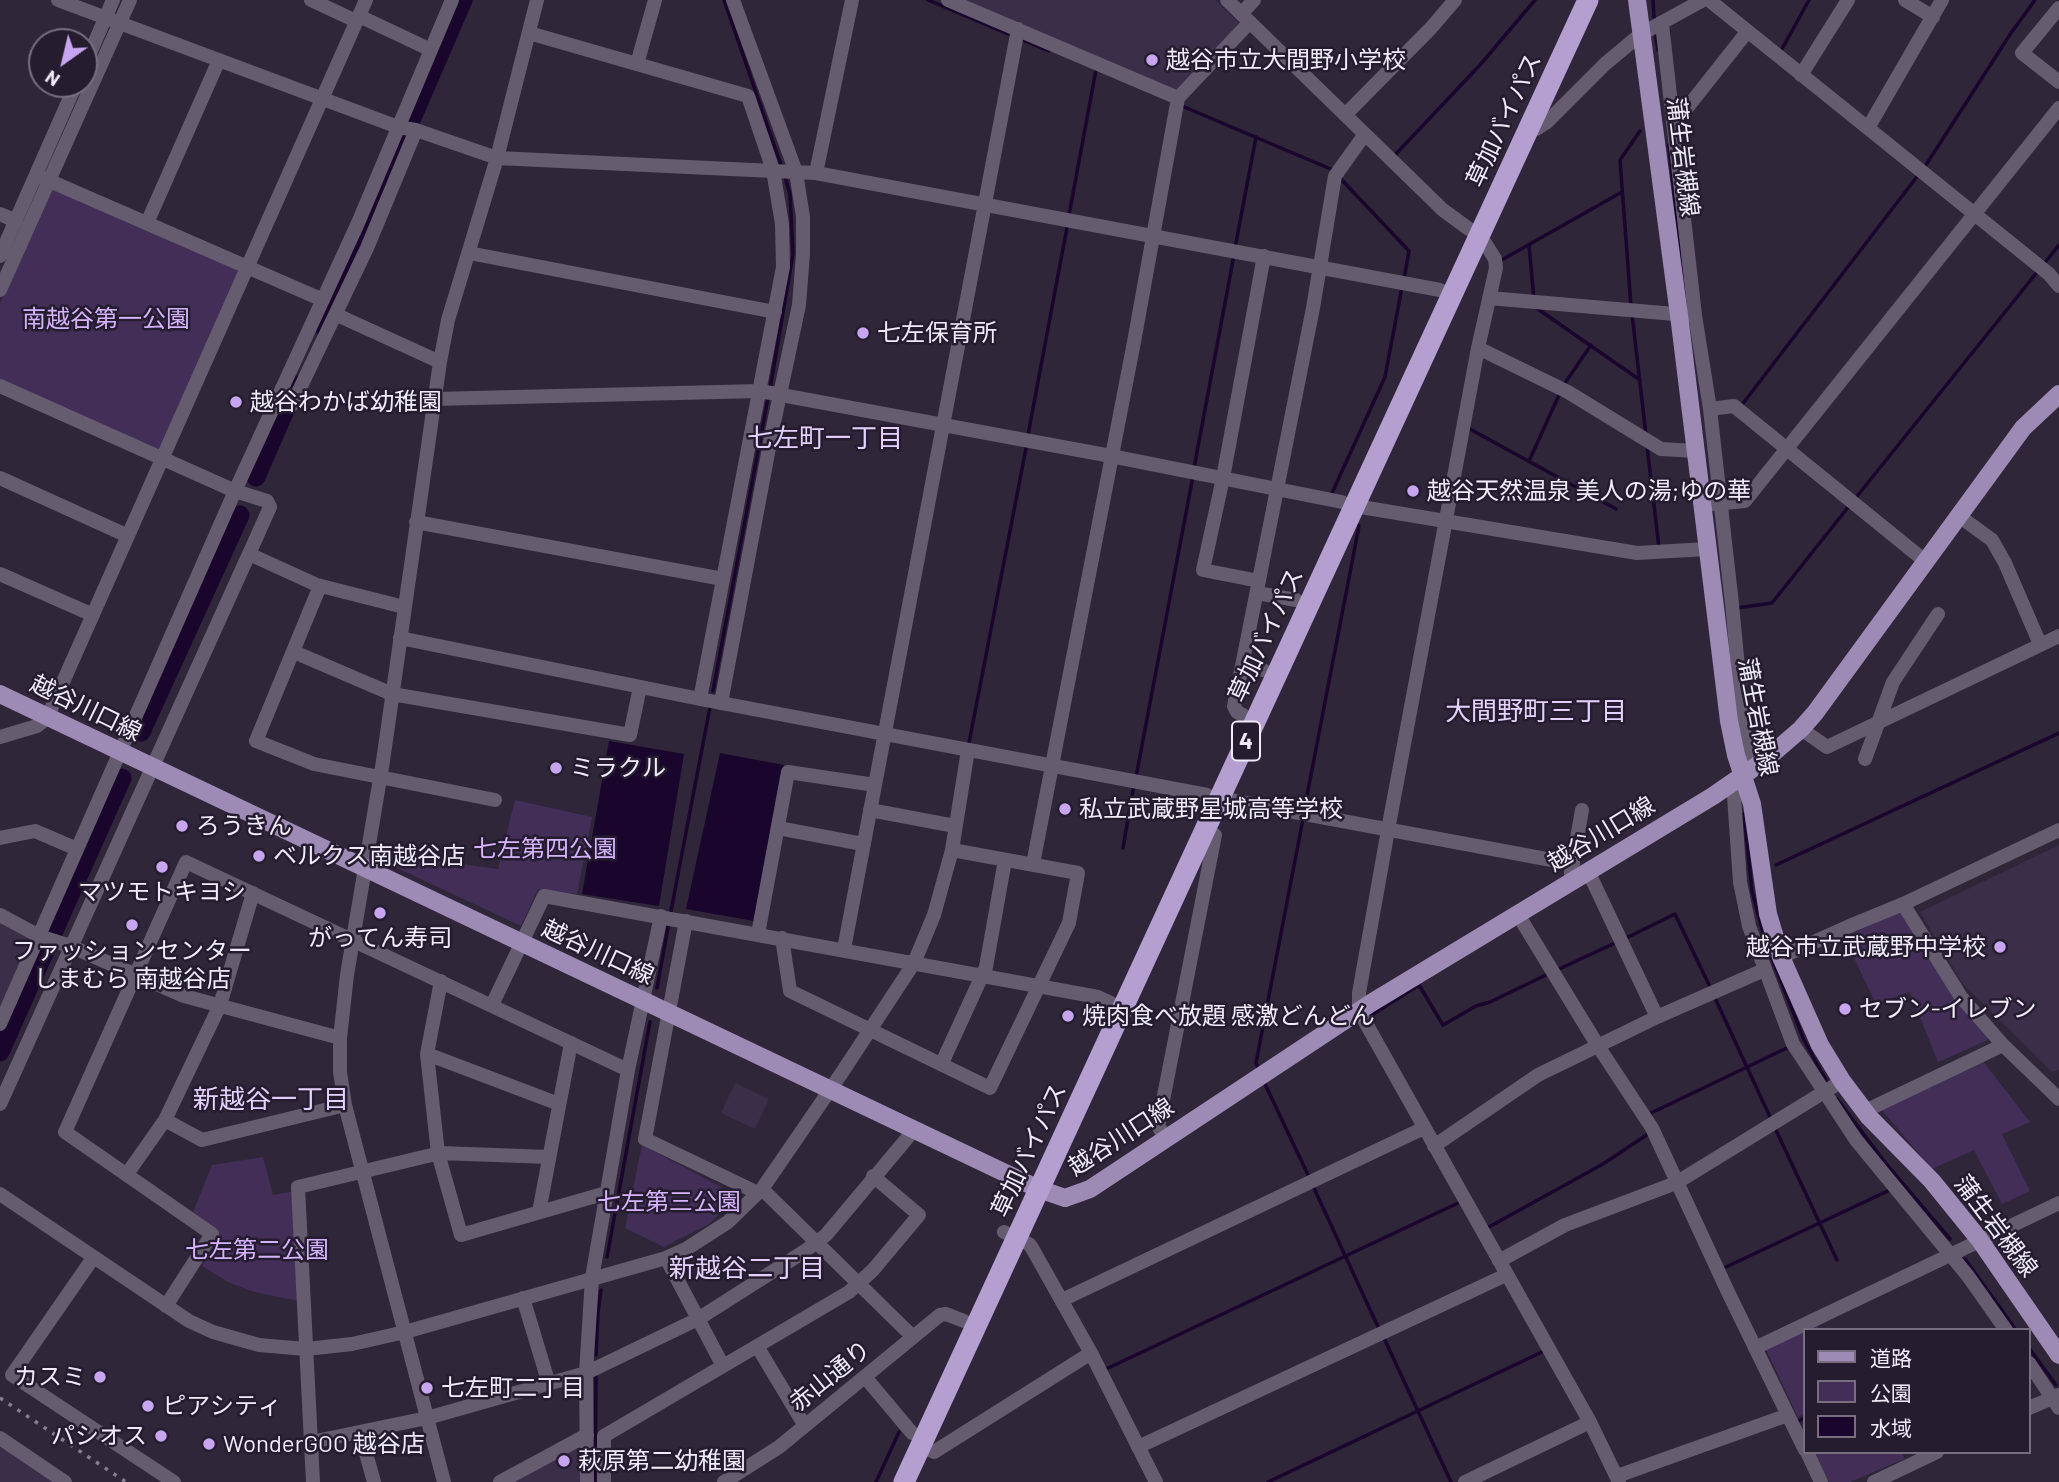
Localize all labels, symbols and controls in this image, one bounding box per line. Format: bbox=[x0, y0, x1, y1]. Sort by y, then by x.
north arrow bbox=[28, 28, 98, 98]
place label: 越谷市立大間野小学校 bbox=[1166, 46, 1406, 74]
street label: 草加バイパス bbox=[1461, 49, 1547, 191]
marker: 越谷市立大間野小学校 bbox=[1144, 52, 1160, 68]
text: N bbox=[40, 66, 64, 92]
street label: 蒲生岩槻線 bbox=[1661, 96, 1705, 218]
park label: 南越谷第一公園 bbox=[22, 305, 190, 333]
place label: 七左保育所 bbox=[877, 319, 997, 347]
marker: 七左保育所 bbox=[855, 325, 871, 341]
place label: 越谷わかば幼稚園 bbox=[250, 388, 442, 416]
marker: 越谷わかば幼稚園 bbox=[228, 394, 244, 410]
district label: 七左町一丁目 bbox=[747, 422, 903, 454]
place label: 越谷天然温泉 美人の湯;ゆの華 bbox=[1427, 477, 1751, 505]
marker: 越谷天然温泉 美人の湯;ゆの華 bbox=[1405, 483, 1421, 499]
street label: 草加バイパス bbox=[1223, 564, 1309, 706]
street label: 蒲生岩槻線 bbox=[1732, 655, 1784, 779]
street label: 越谷川口線 bbox=[26, 669, 146, 747]
district label: 大間野町三丁目 bbox=[1445, 695, 1627, 727]
road number: 4 bbox=[1232, 722, 1260, 761]
place label: ミラクル bbox=[570, 754, 666, 782]
marker: ミラクル bbox=[548, 760, 564, 776]
street label: 越谷川口線 bbox=[1542, 791, 1660, 877]
place label: 私立武蔵野星城高等学校 bbox=[1079, 795, 1343, 823]
marker: 私立武蔵野星城高等学校 bbox=[1057, 801, 1073, 817]
place label: ろうきん bbox=[196, 812, 292, 840]
marker: ろうきん bbox=[174, 818, 190, 834]
park label: 七左第四公園 bbox=[473, 835, 617, 863]
place label: ベルクス南越谷店 bbox=[273, 842, 465, 870]
marker: ベルクス南越谷店 bbox=[251, 848, 267, 864]
marker: マツモトキヨシ bbox=[154, 859, 170, 875]
place label: マツモトキヨシ bbox=[78, 878, 246, 906]
marker: がってん寿司 bbox=[372, 905, 388, 921]
street label: 越谷川口線 bbox=[538, 914, 658, 990]
marker: ファッションセンター しまむら 南越谷店 bbox=[124, 917, 140, 933]
place label: がってん寿司 bbox=[308, 924, 452, 952]
place label: 越谷市立武蔵野中学校 bbox=[1746, 933, 1986, 961]
place label: ファッションセンター しまむら 南越谷店 bbox=[12, 937, 252, 993]
marker: 越谷市立武蔵野中学校 bbox=[1992, 939, 2008, 955]
place label: セブン-イレブン bbox=[1859, 995, 2036, 1023]
marker: セブン-イレブン bbox=[1837, 1001, 1853, 1017]
place label: 焼肉食べ放題 感激どんどん bbox=[1082, 1002, 1375, 1030]
marker: 焼肉食べ放題 感激どんどん bbox=[1060, 1008, 1076, 1024]
street label: 草加バイパス bbox=[986, 1079, 1072, 1221]
district label: 新越谷一丁目 bbox=[193, 1083, 349, 1115]
street label: 越谷川口線 bbox=[1063, 1092, 1179, 1182]
street label: 蒲生岩槻線 bbox=[1948, 1169, 2044, 1283]
park label: 七左第三公園 bbox=[597, 1188, 741, 1216]
park label: 七左第二公園 bbox=[185, 1236, 329, 1264]
district label: 新越谷二丁目 bbox=[669, 1252, 825, 1284]
legend bbox=[1804, 1328, 2031, 1454]
street label: 赤山通り bbox=[784, 1335, 876, 1417]
text: 道路 bbox=[1870, 1345, 1912, 1370]
place label: カスミ bbox=[14, 1363, 86, 1391]
marker: カスミ bbox=[92, 1369, 108, 1385]
place label: 七左町二丁目 bbox=[441, 1374, 585, 1402]
marker: 七左町二丁目 bbox=[419, 1380, 435, 1396]
text: 公園 bbox=[1870, 1380, 1912, 1405]
place label: ピアシティ bbox=[162, 1392, 282, 1420]
marker: ピアシティ bbox=[140, 1398, 156, 1414]
text: 水域 bbox=[1870, 1415, 1912, 1440]
place label: パシオス bbox=[51, 1422, 147, 1450]
marker: パシオス bbox=[153, 1428, 169, 1444]
place label: WonderGOO 越谷店 bbox=[223, 1430, 425, 1458]
marker: WonderGOO 越谷店 bbox=[201, 1436, 217, 1452]
place label: 萩原第二幼稚園 bbox=[578, 1447, 746, 1475]
marker: 萩原第二幼稚園 bbox=[556, 1453, 572, 1469]

